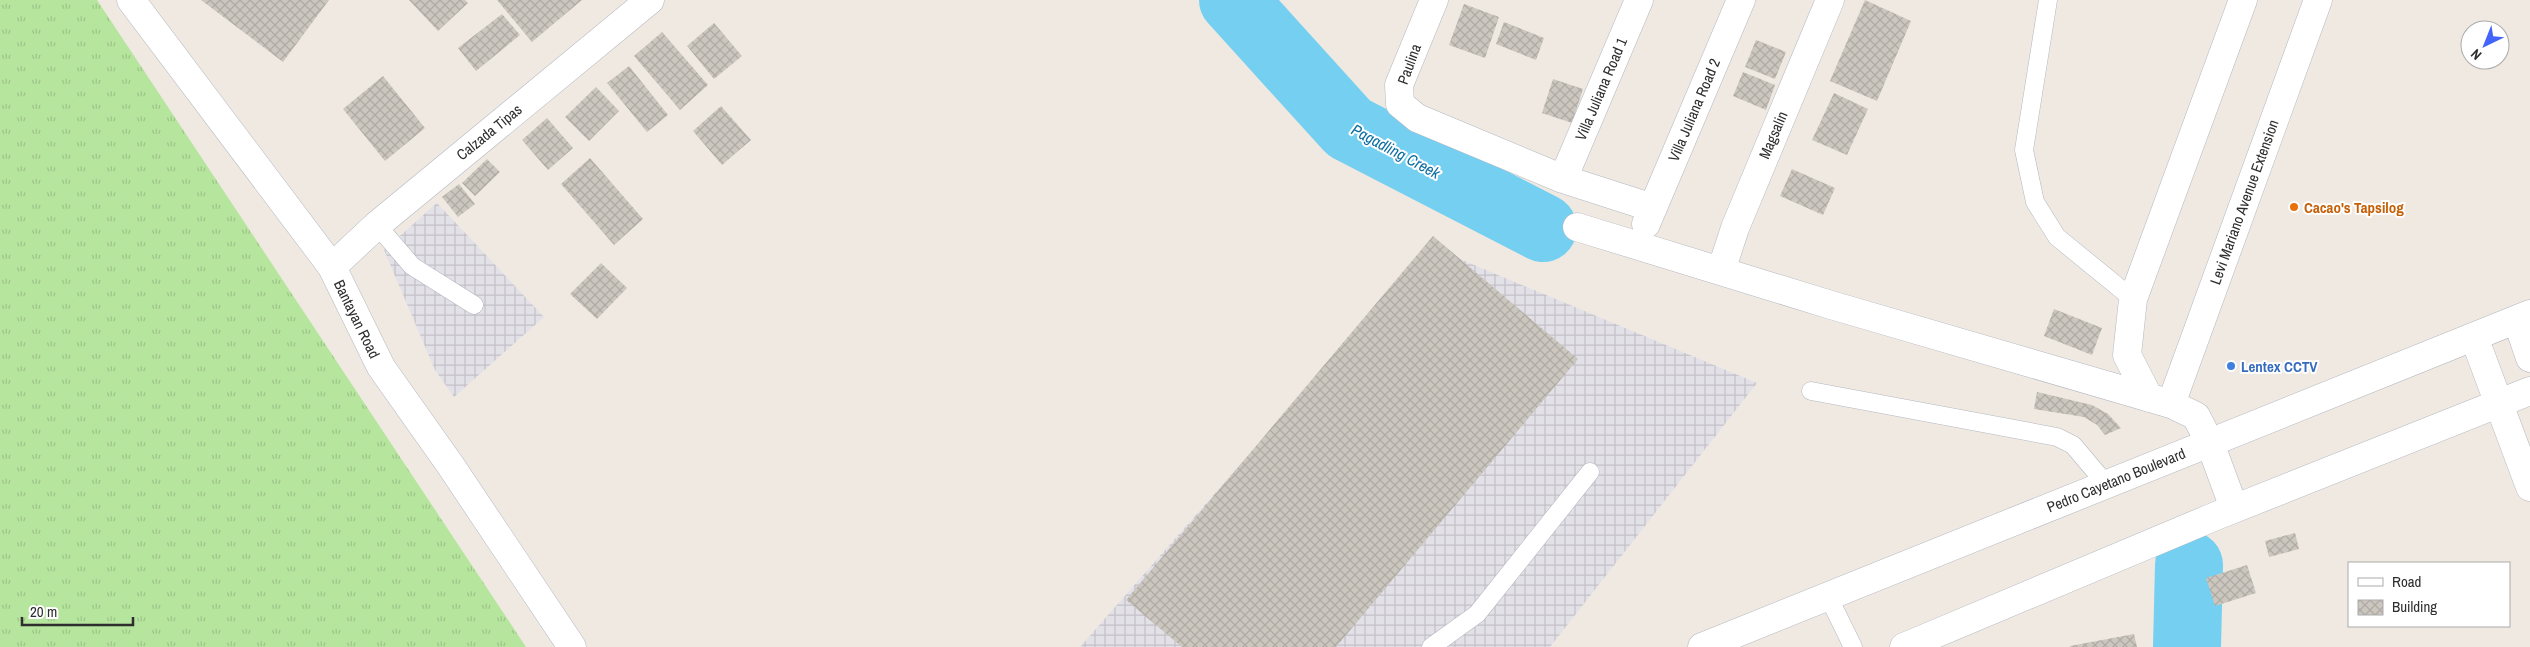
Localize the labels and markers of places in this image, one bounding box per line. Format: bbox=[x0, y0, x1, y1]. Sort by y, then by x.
place label: Cacao's Tapsilog bbox=[2304, 197, 2404, 218]
marker: Cacao's Tapsilog bbox=[2288, 201, 2300, 213]
place label: Lentex CCTV bbox=[2241, 356, 2318, 377]
marker: Lentex CCTV bbox=[2225, 360, 2237, 372]

